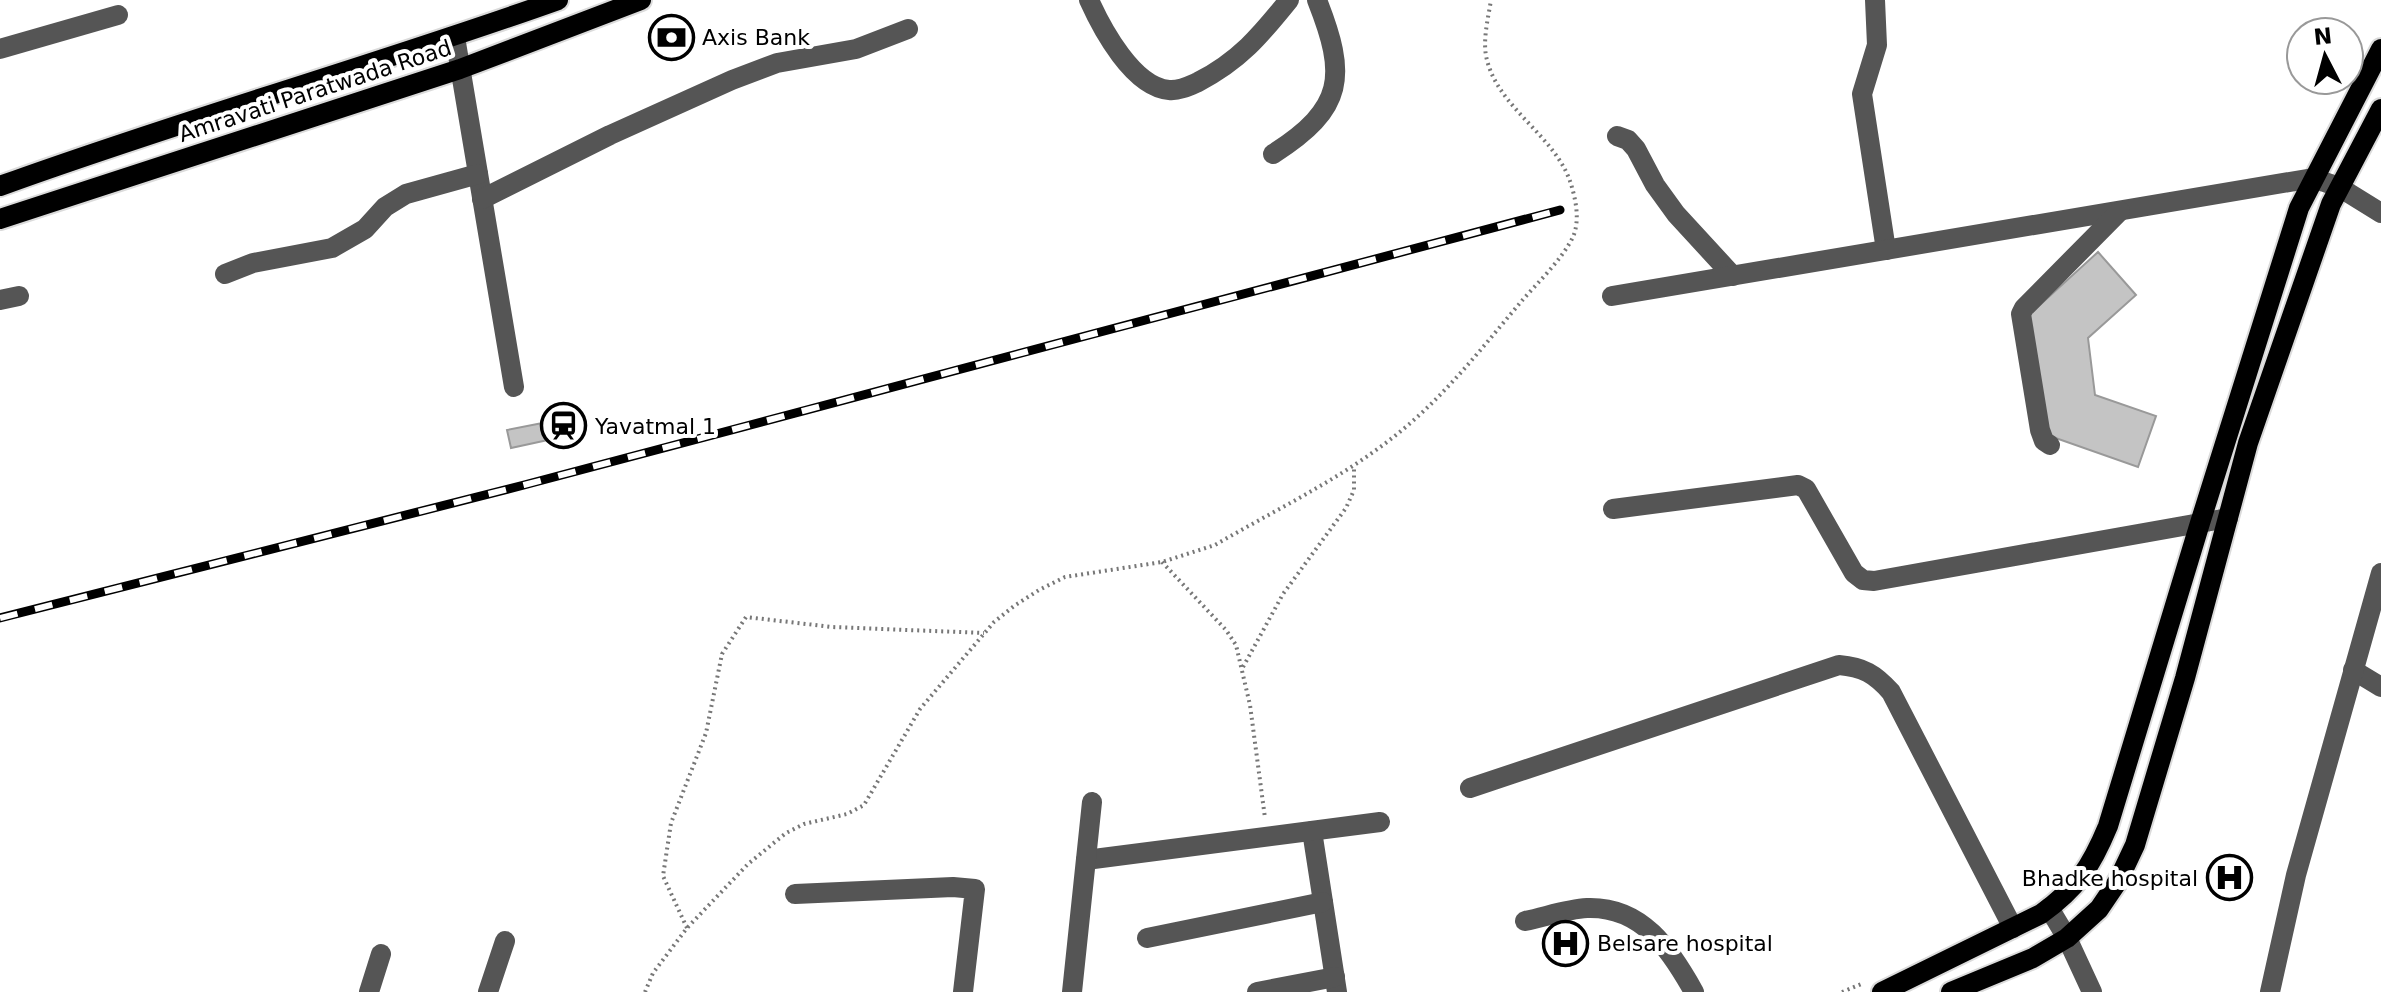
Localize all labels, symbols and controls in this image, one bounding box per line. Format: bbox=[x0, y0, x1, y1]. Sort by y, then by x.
bank icon: Axis Bank bbox=[647, 13, 695, 61]
north arrow bbox=[2285, 16, 2365, 96]
text: N bbox=[2312, 23, 2333, 50]
place label: Axis Bank bbox=[702, 25, 810, 50]
street label: Amravati Paratwada Road bbox=[175, 35, 455, 147]
station icon: Yavatmal 1 bbox=[540, 402, 588, 450]
place label: Yavatmal 1 bbox=[594, 414, 716, 439]
hospital icon: Bhadke hospital bbox=[2205, 854, 2253, 902]
place label: Bhadke hospital bbox=[2022, 866, 2198, 891]
hospital icon: Belsare hospital bbox=[1542, 919, 1590, 967]
place label: Belsare hospital bbox=[1597, 931, 1773, 956]

